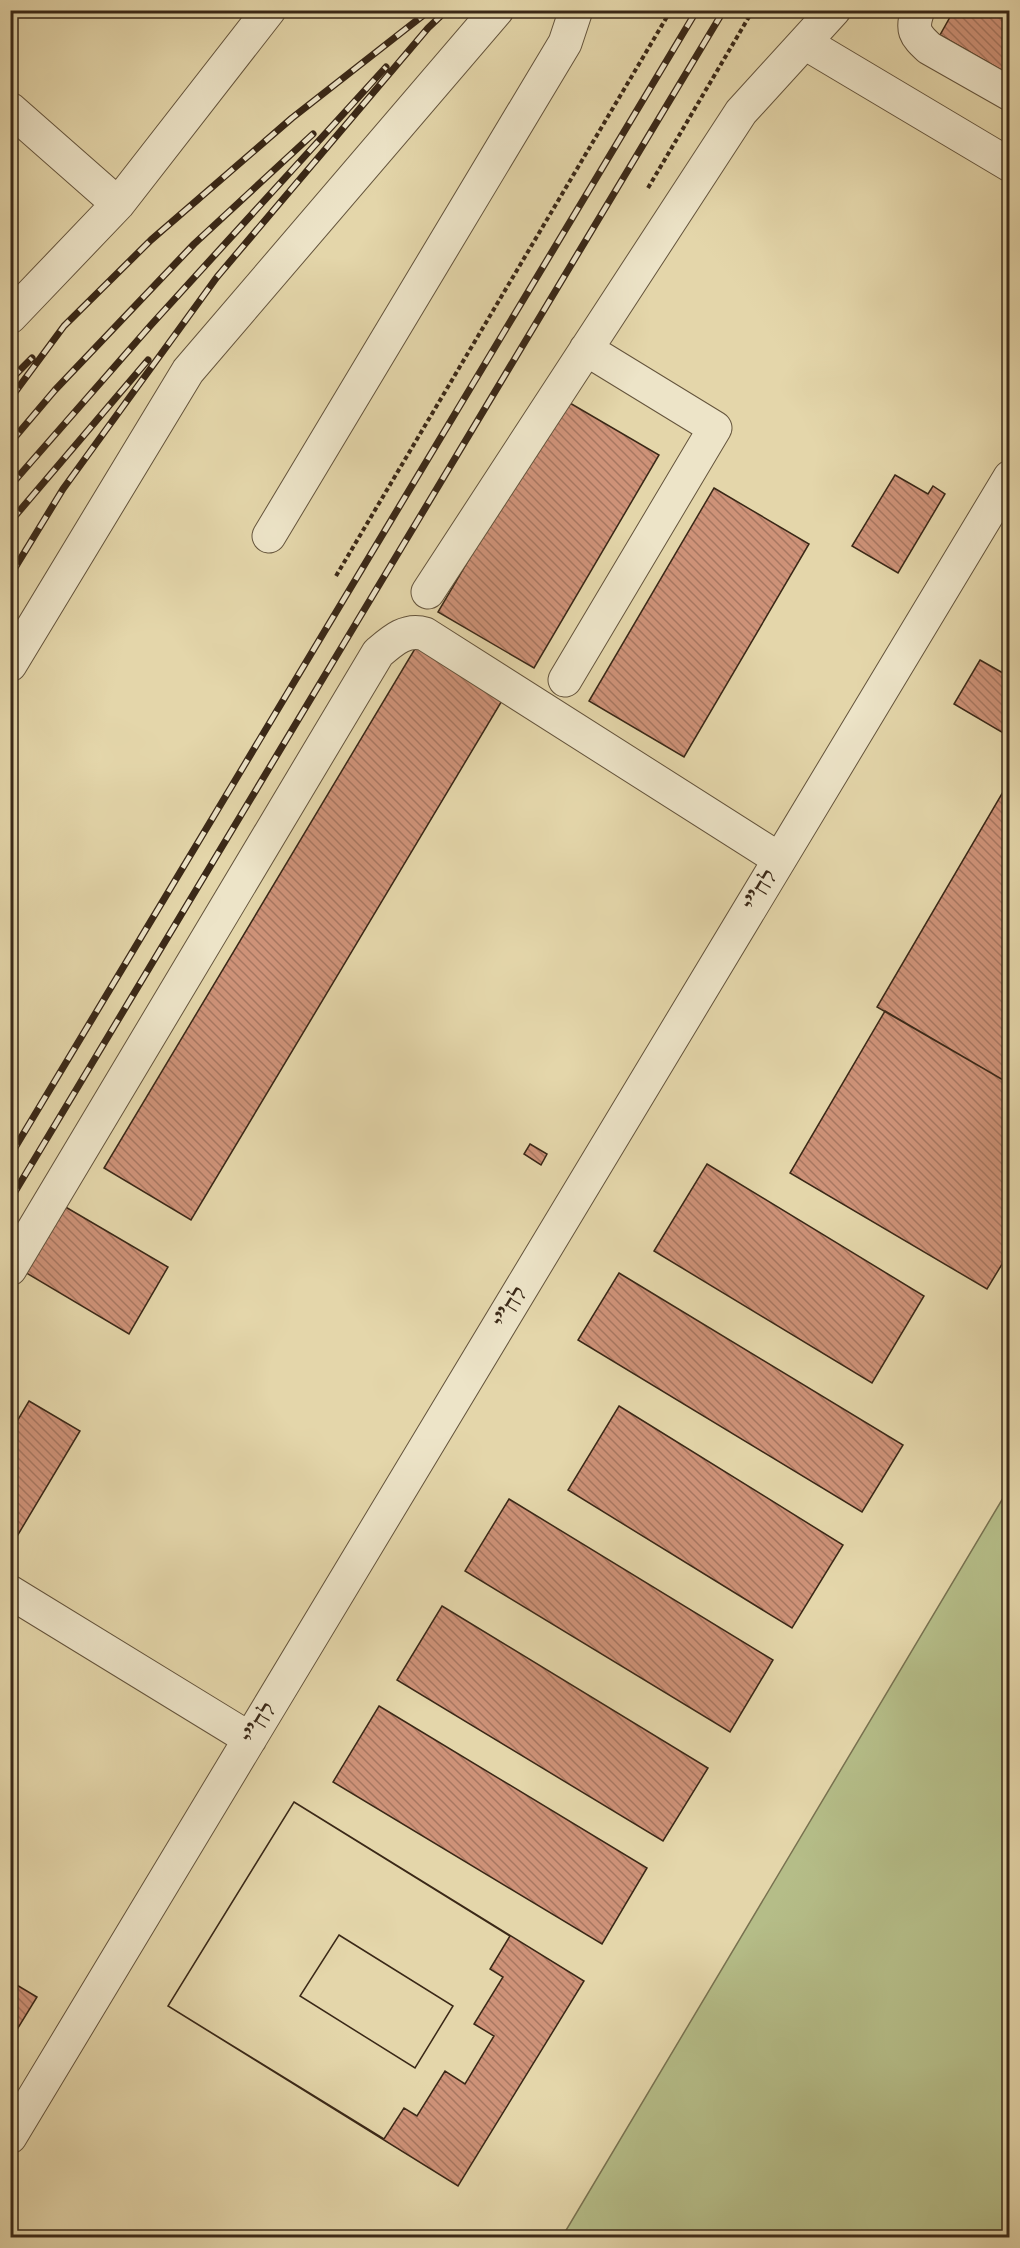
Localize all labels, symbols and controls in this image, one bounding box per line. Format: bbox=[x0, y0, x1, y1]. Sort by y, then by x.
street label: לח"י bbox=[737, 864, 785, 917]
street label: לח"י bbox=[487, 1281, 535, 1334]
street label: לח"י bbox=[236, 1697, 284, 1750]

